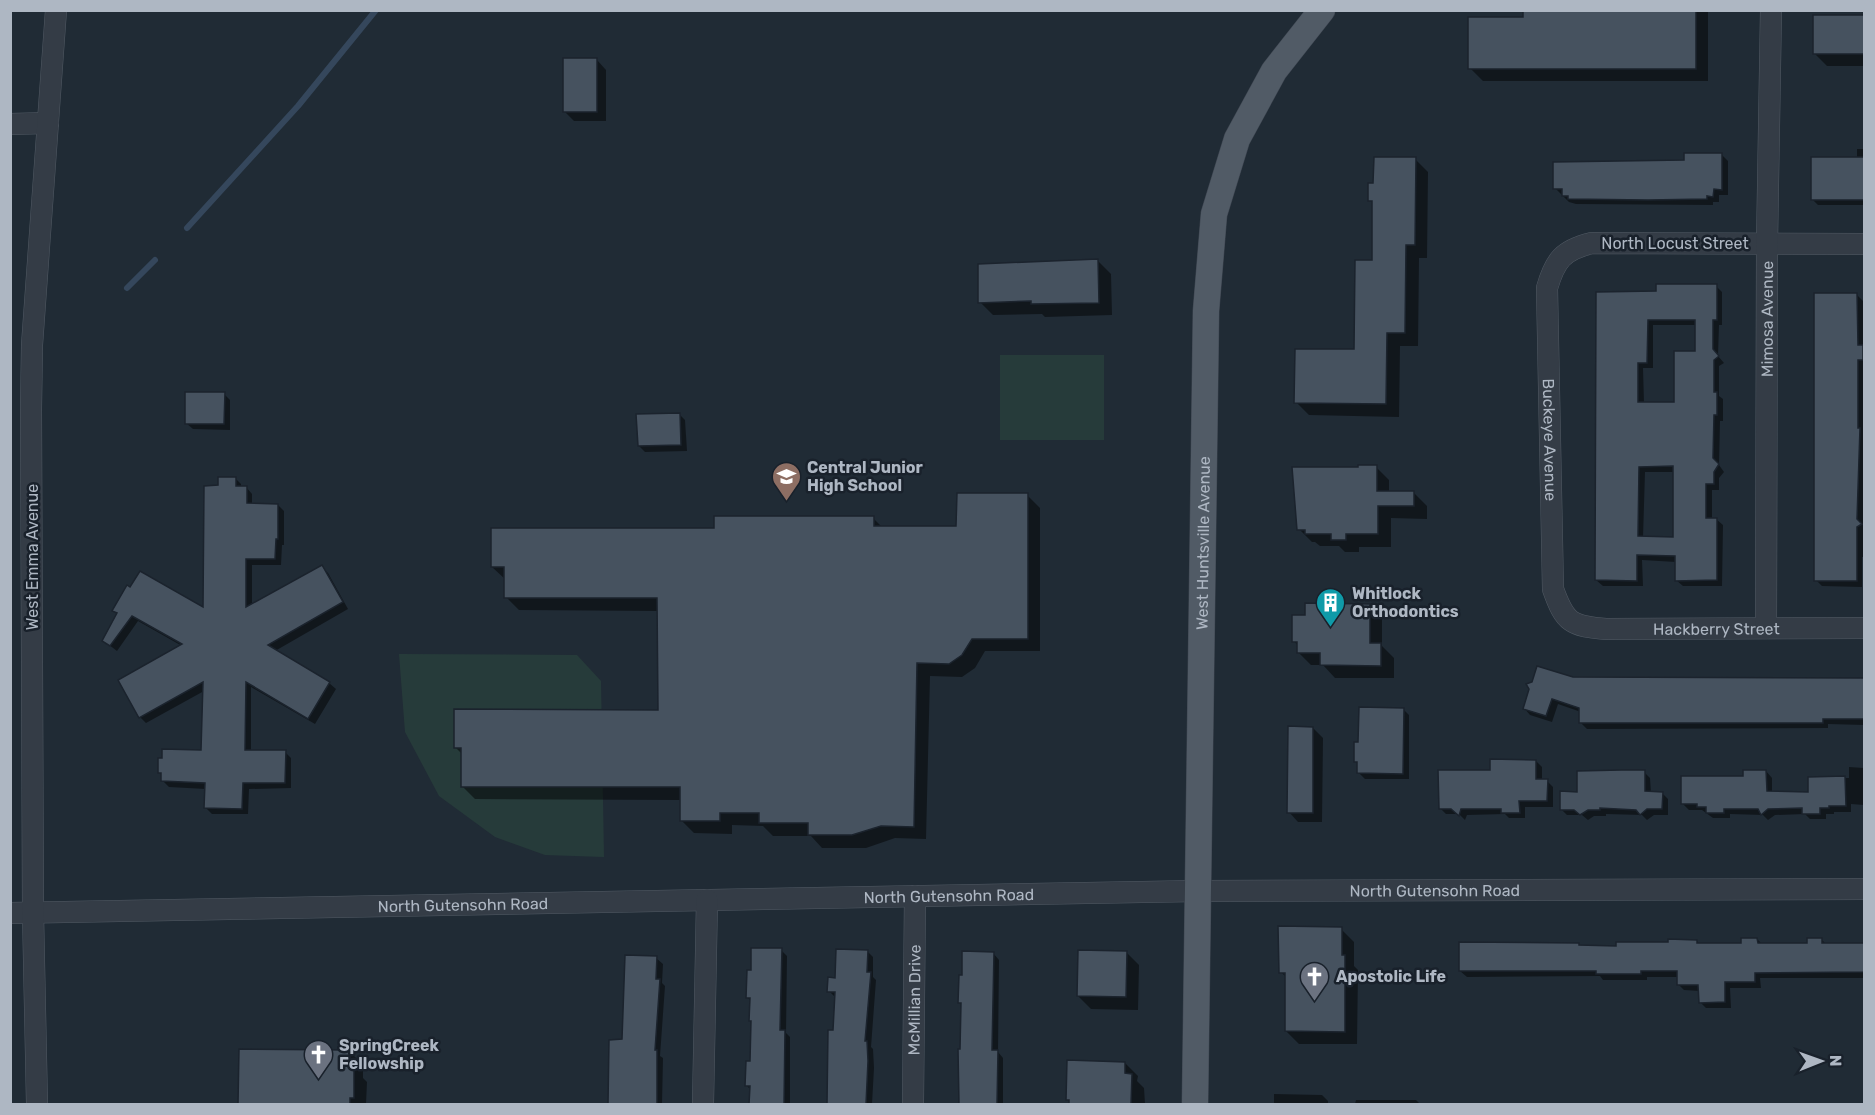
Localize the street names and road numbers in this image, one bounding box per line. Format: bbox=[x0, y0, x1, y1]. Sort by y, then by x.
street label: North Locust Street bbox=[1601, 234, 1749, 253]
street label: Mimosa Avenue bbox=[1757, 261, 1776, 377]
street label: Buckeye Avenue bbox=[1539, 378, 1561, 501]
street label: West Huntsville Avenue bbox=[1192, 456, 1213, 630]
street label: West Emma Avenue bbox=[23, 484, 42, 630]
street label: Hackberry Street bbox=[1653, 619, 1780, 638]
street label: North Gutensohn Road bbox=[1350, 881, 1520, 900]
street label: North Gutensohn Road bbox=[863, 885, 1034, 907]
street label: North Gutensohn Road bbox=[378, 894, 548, 916]
street label: McMillian Drive bbox=[904, 944, 924, 1056]

